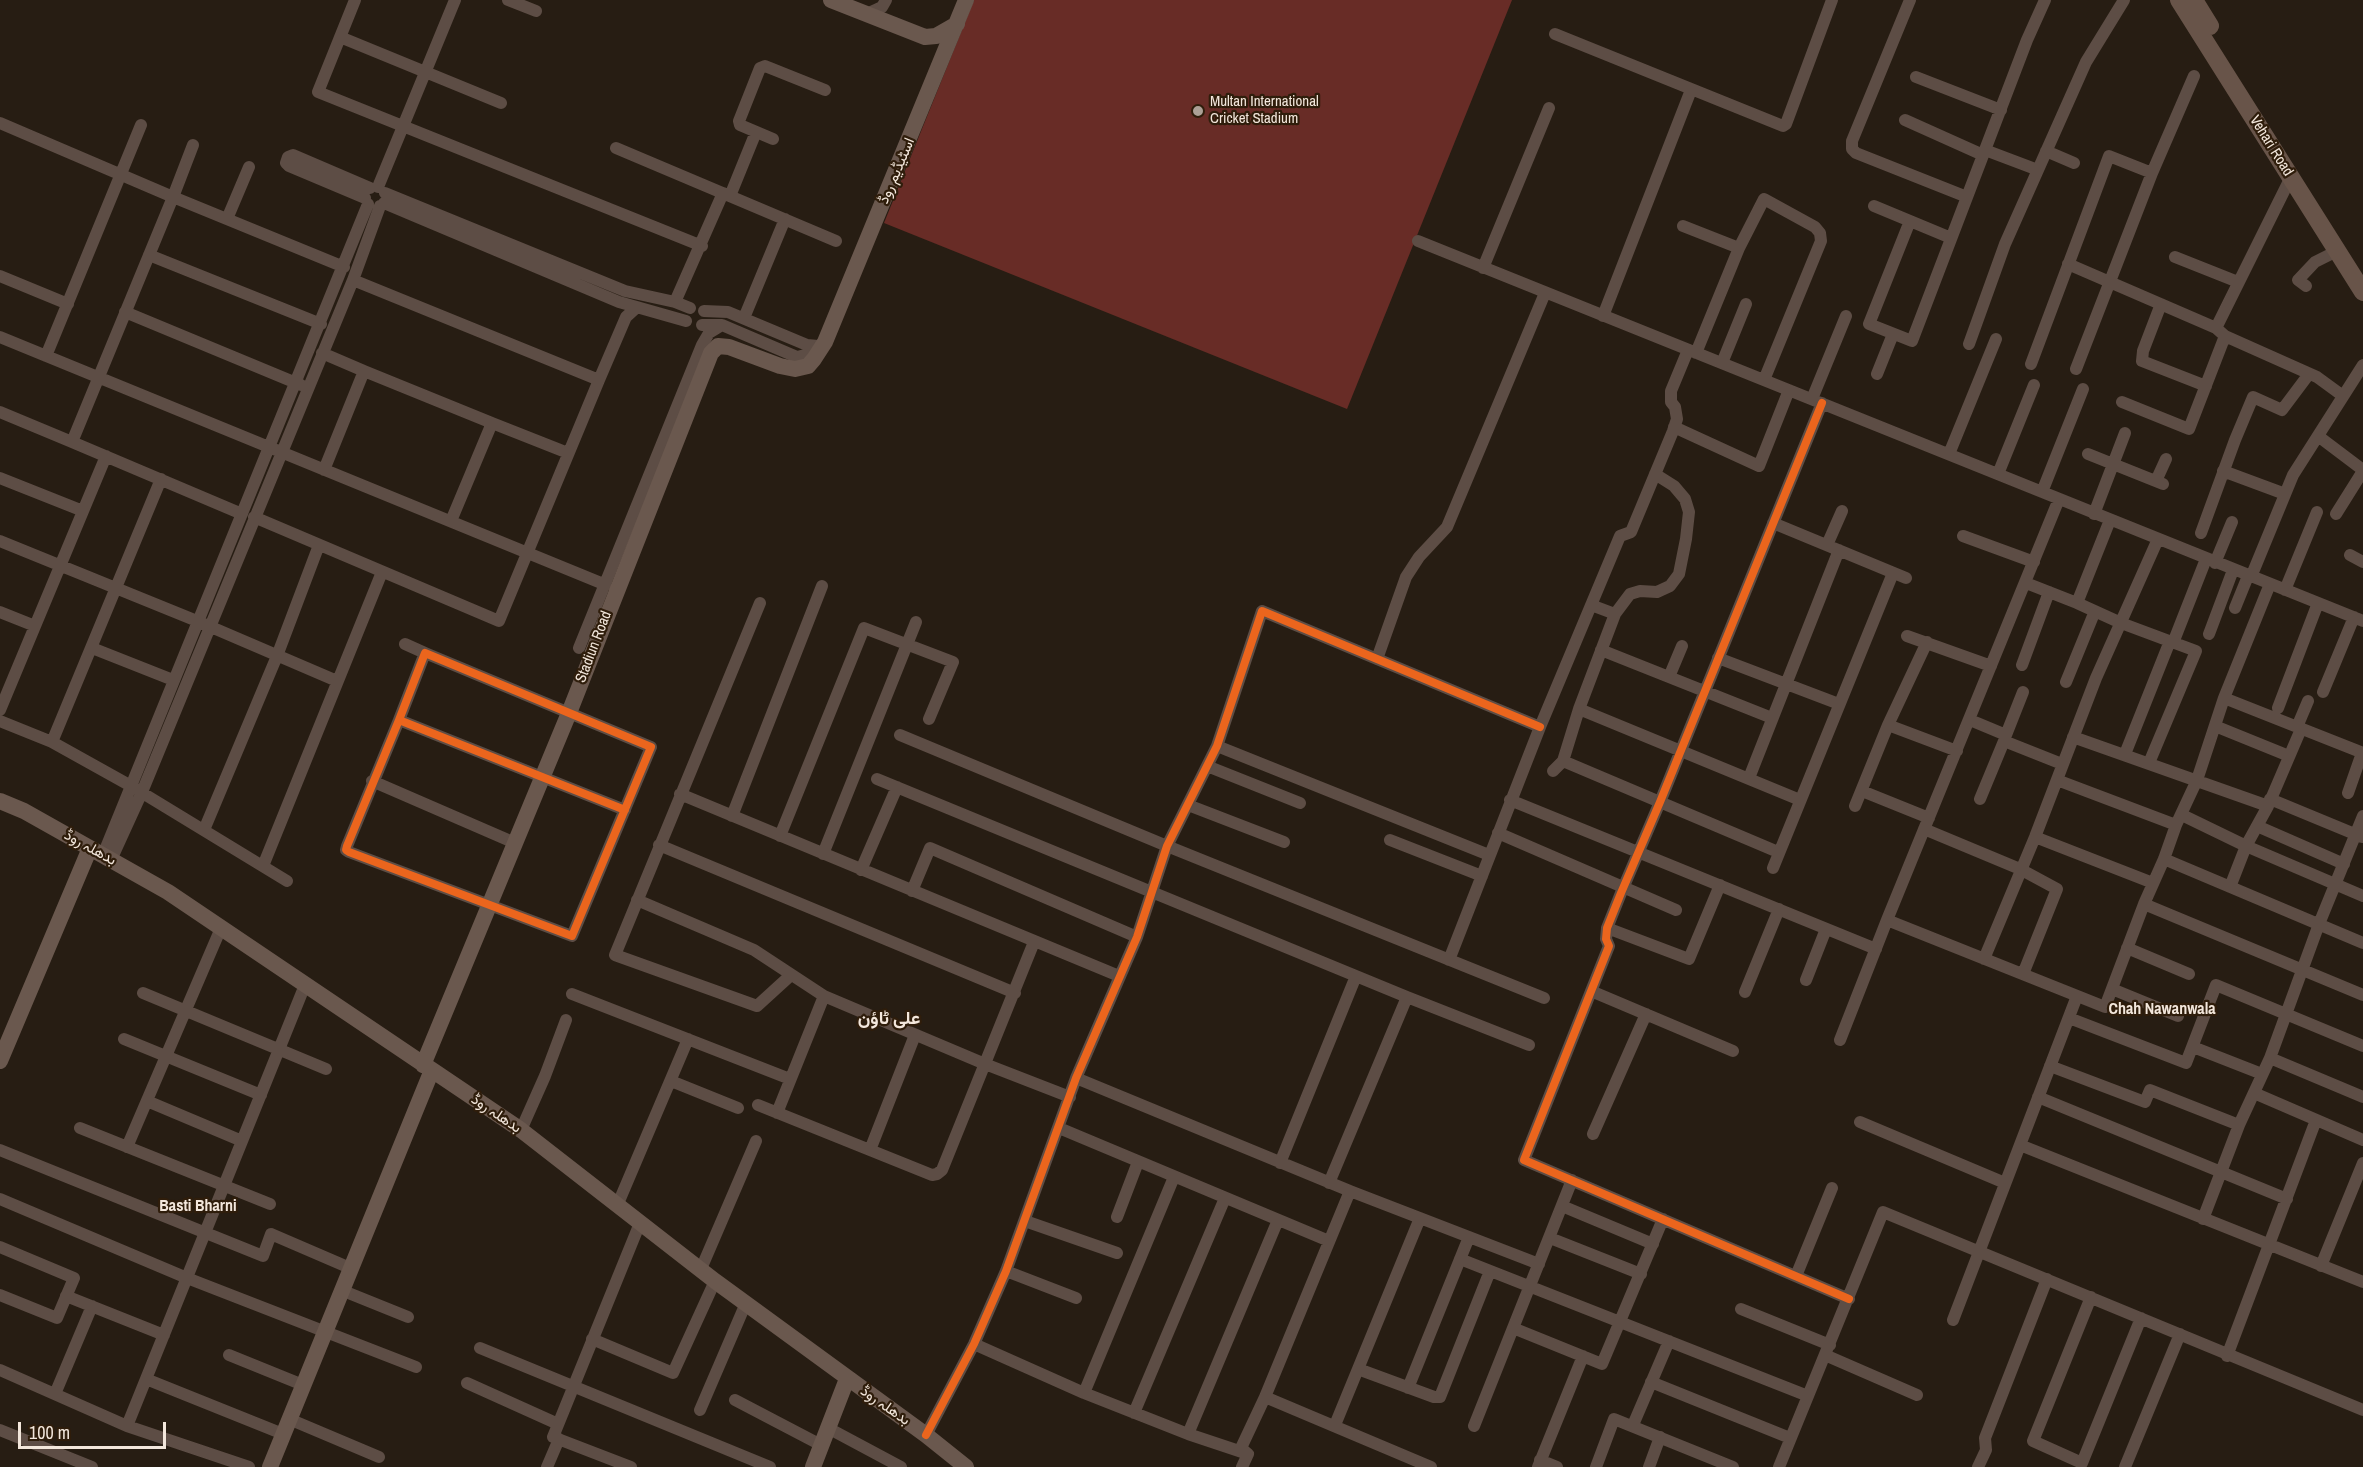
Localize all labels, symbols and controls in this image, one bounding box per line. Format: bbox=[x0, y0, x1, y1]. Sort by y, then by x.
place label: Multan International Cricket Stadium bbox=[1210, 93, 1319, 128]
marker: Multan International Cricket Stadium bbox=[1191, 104, 1205, 118]
street label: Vehari Road bbox=[2245, 112, 2297, 180]
street label: اسٹیڈیم روڈ bbox=[875, 135, 919, 207]
street label: Stadiun Road bbox=[572, 609, 616, 685]
street label: بدھلہ روڈ bbox=[61, 826, 119, 870]
district label: Chah Nawanwala bbox=[2108, 1000, 2216, 1020]
district label: علی ٹاؤن bbox=[858, 1008, 920, 1030]
street label: بدھلہ روڈ bbox=[467, 1091, 525, 1137]
district label: Basti Bharni bbox=[159, 1197, 237, 1217]
street label: بدھلہ روڈ bbox=[857, 1382, 913, 1430]
scale bar bbox=[21, 1410, 170, 1448]
text: 100 m bbox=[29, 1420, 70, 1445]

